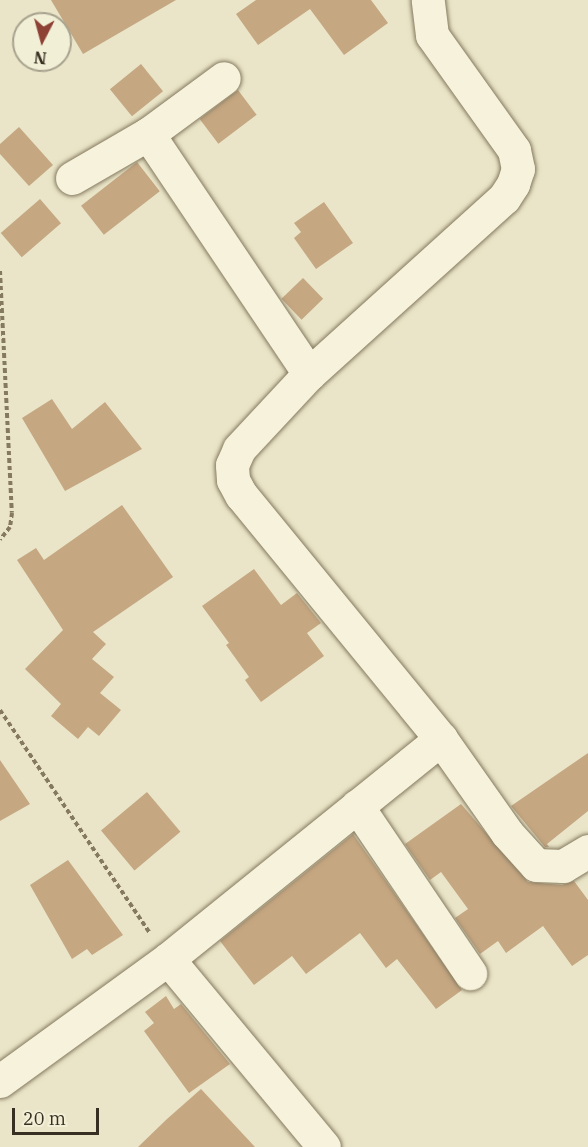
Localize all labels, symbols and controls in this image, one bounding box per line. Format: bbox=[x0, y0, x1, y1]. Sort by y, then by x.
north arrow bbox=[12, 12, 72, 72]
text: N bbox=[33, 47, 48, 69]
scale bar bbox=[15, 1096, 102, 1134]
text: 20 m bbox=[23, 1107, 66, 1130]

